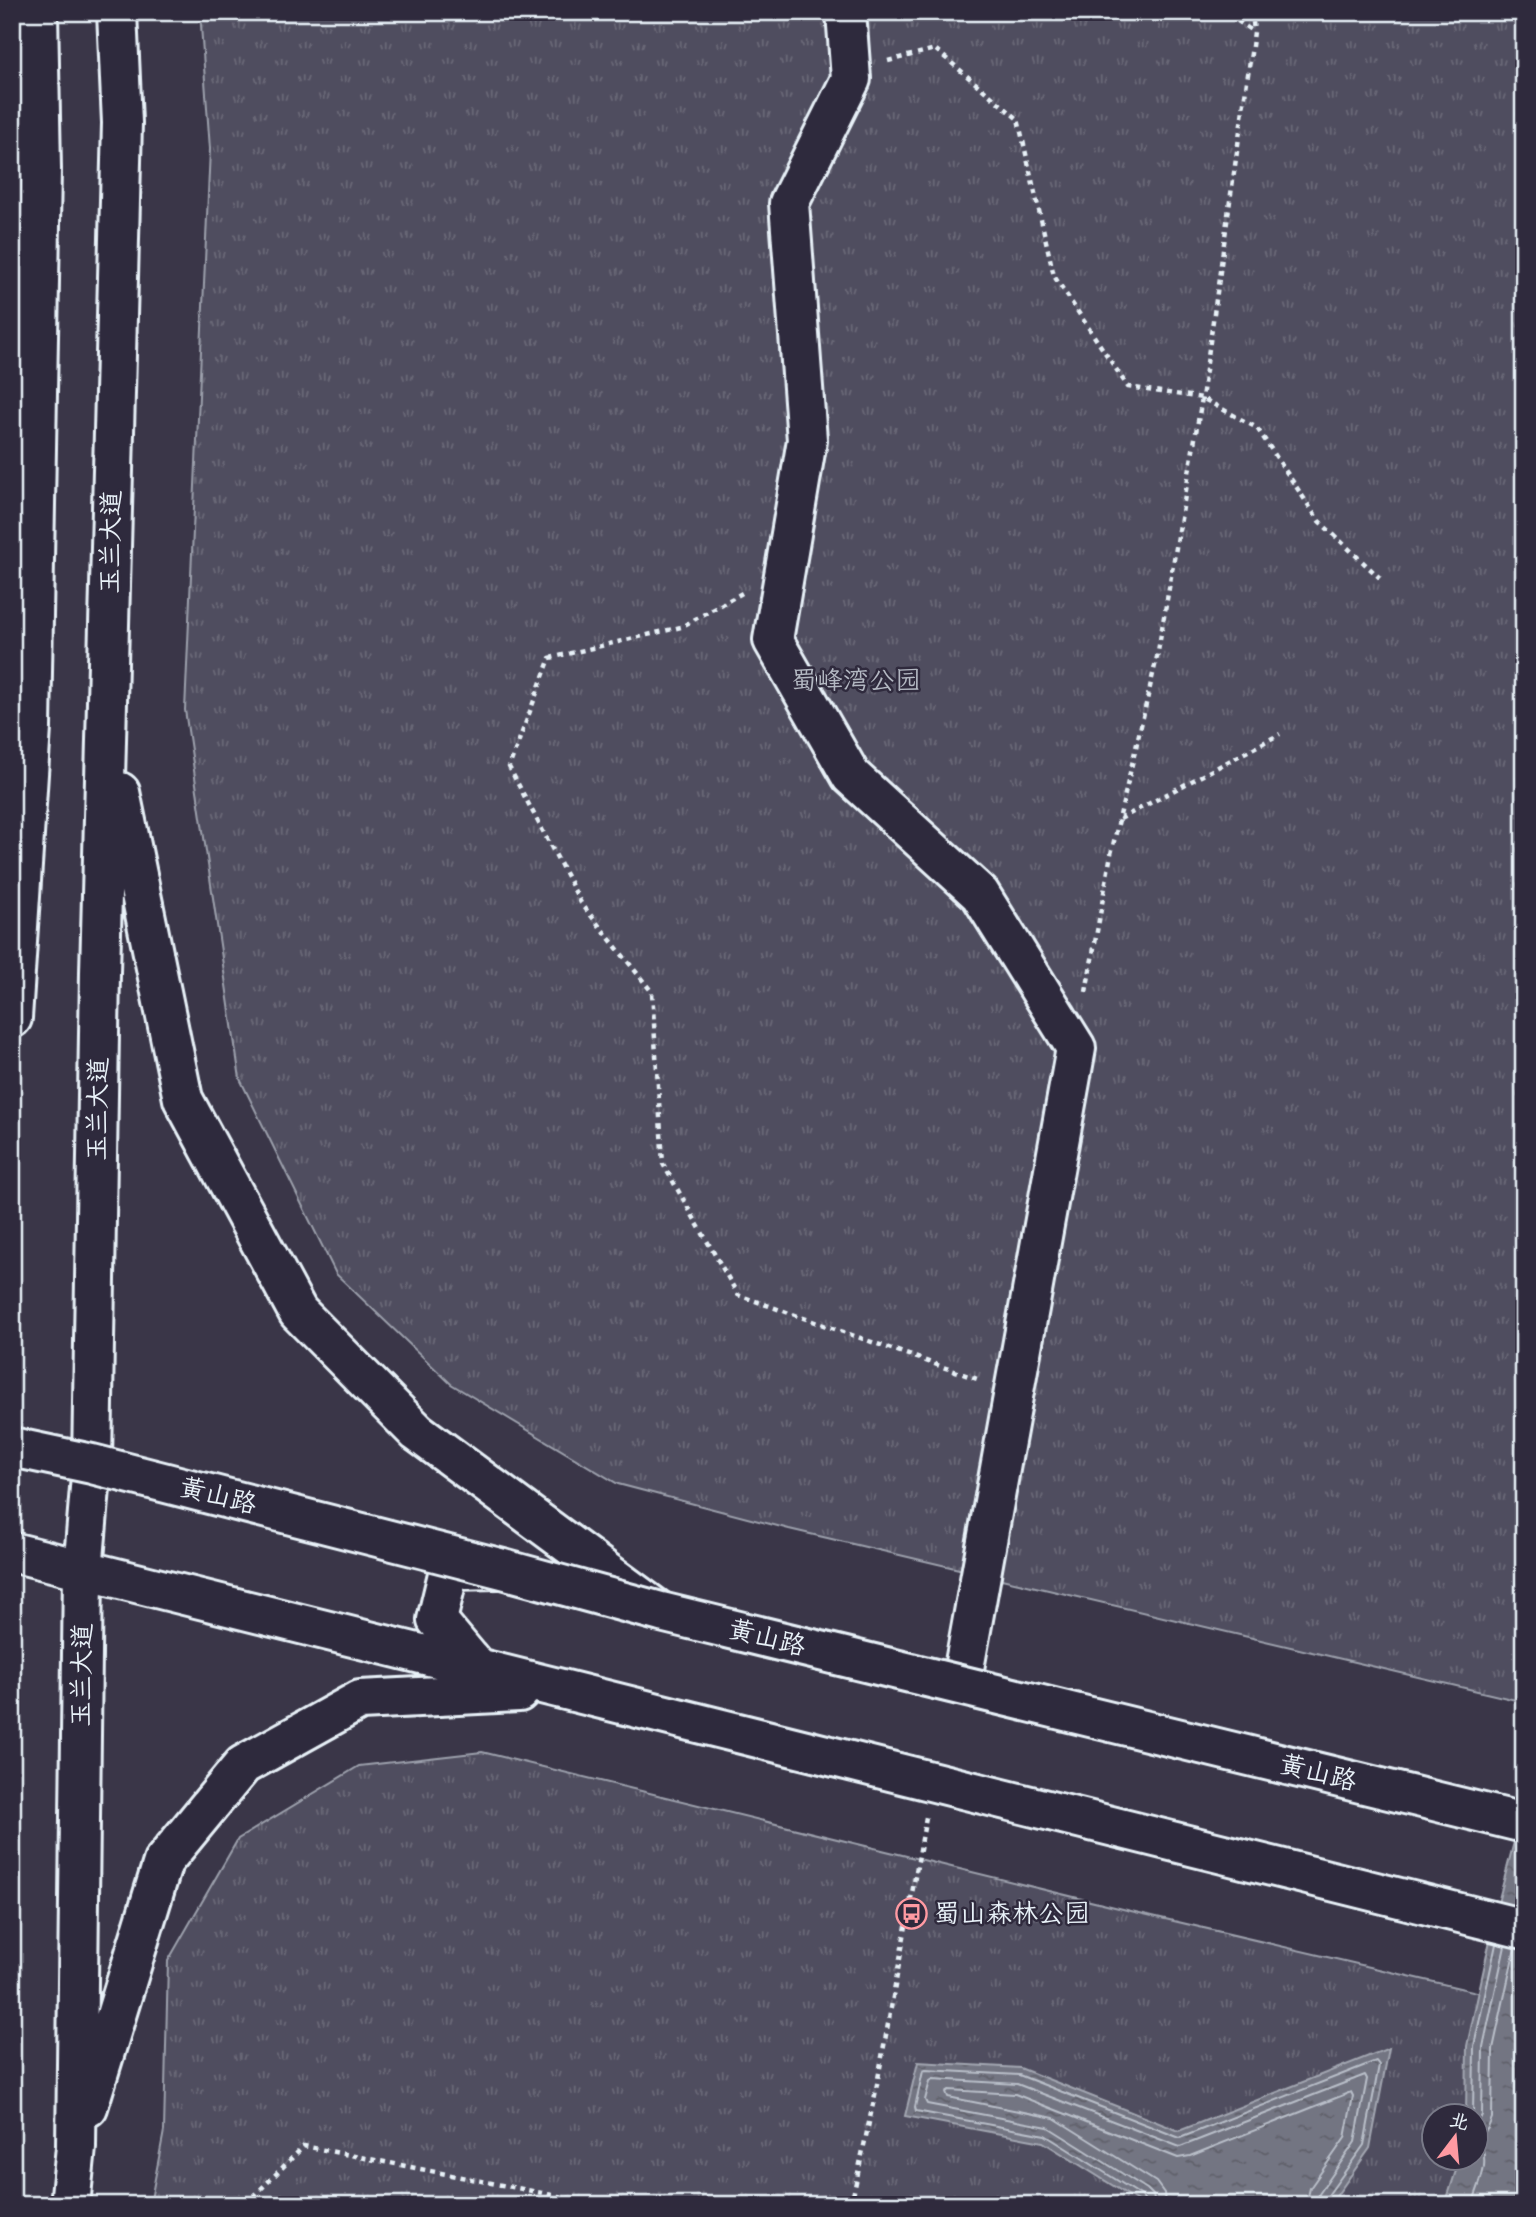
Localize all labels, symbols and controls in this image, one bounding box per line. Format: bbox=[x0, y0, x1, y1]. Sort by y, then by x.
street label: 玉兰大道 bbox=[92, 490, 130, 594]
park label: 蜀峰湾公园 bbox=[791, 663, 921, 699]
street label: 玉兰大道 bbox=[79, 1057, 117, 1161]
street label: 黄山路 bbox=[176, 1469, 260, 1523]
street label: 黄山路 bbox=[725, 1611, 809, 1665]
street label: 玉兰大道 bbox=[63, 1623, 101, 1727]
street label: 黄山路 bbox=[1276, 1746, 1360, 1800]
place label: 蜀山森林公园 bbox=[934, 1896, 1090, 1932]
bus stop icon: 蜀山森林公园 bbox=[894, 1897, 928, 1931]
north arrow bbox=[1420, 2102, 1490, 2172]
text: 北 bbox=[1446, 2107, 1472, 2138]

